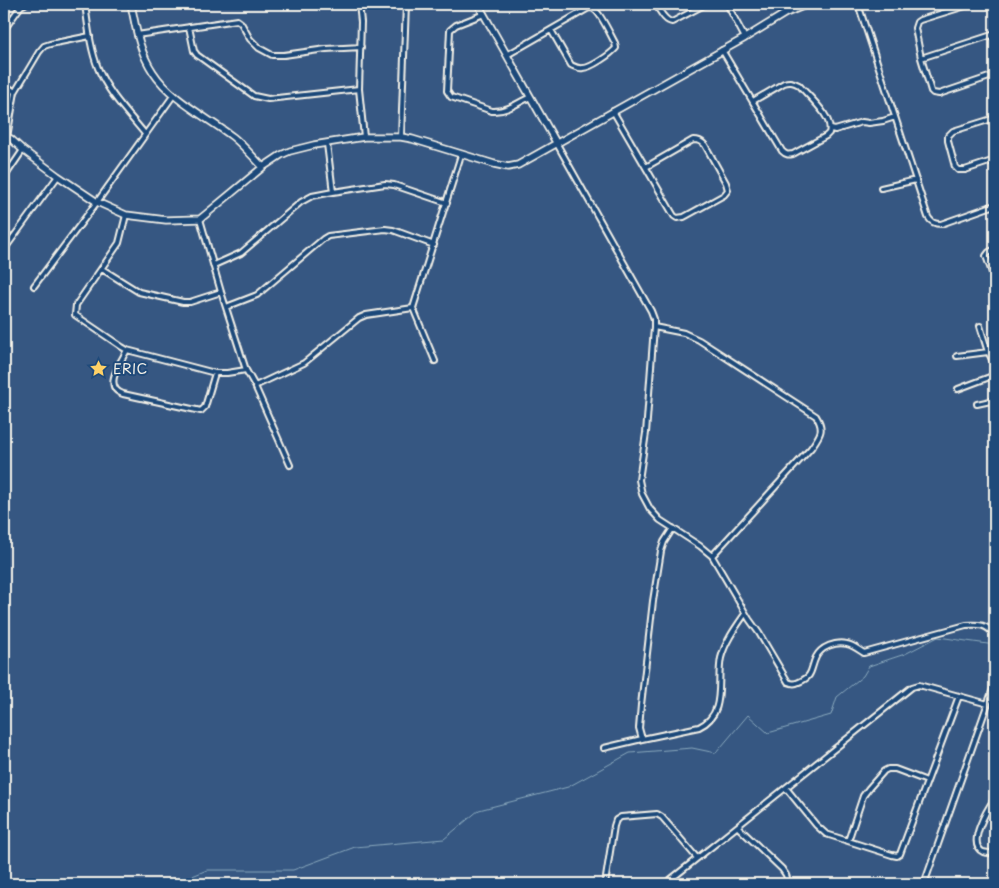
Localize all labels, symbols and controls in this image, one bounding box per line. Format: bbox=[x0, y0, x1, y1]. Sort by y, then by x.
place label: ERIC bbox=[113, 358, 147, 379]
place icon: ERIC bbox=[89, 359, 109, 379]

